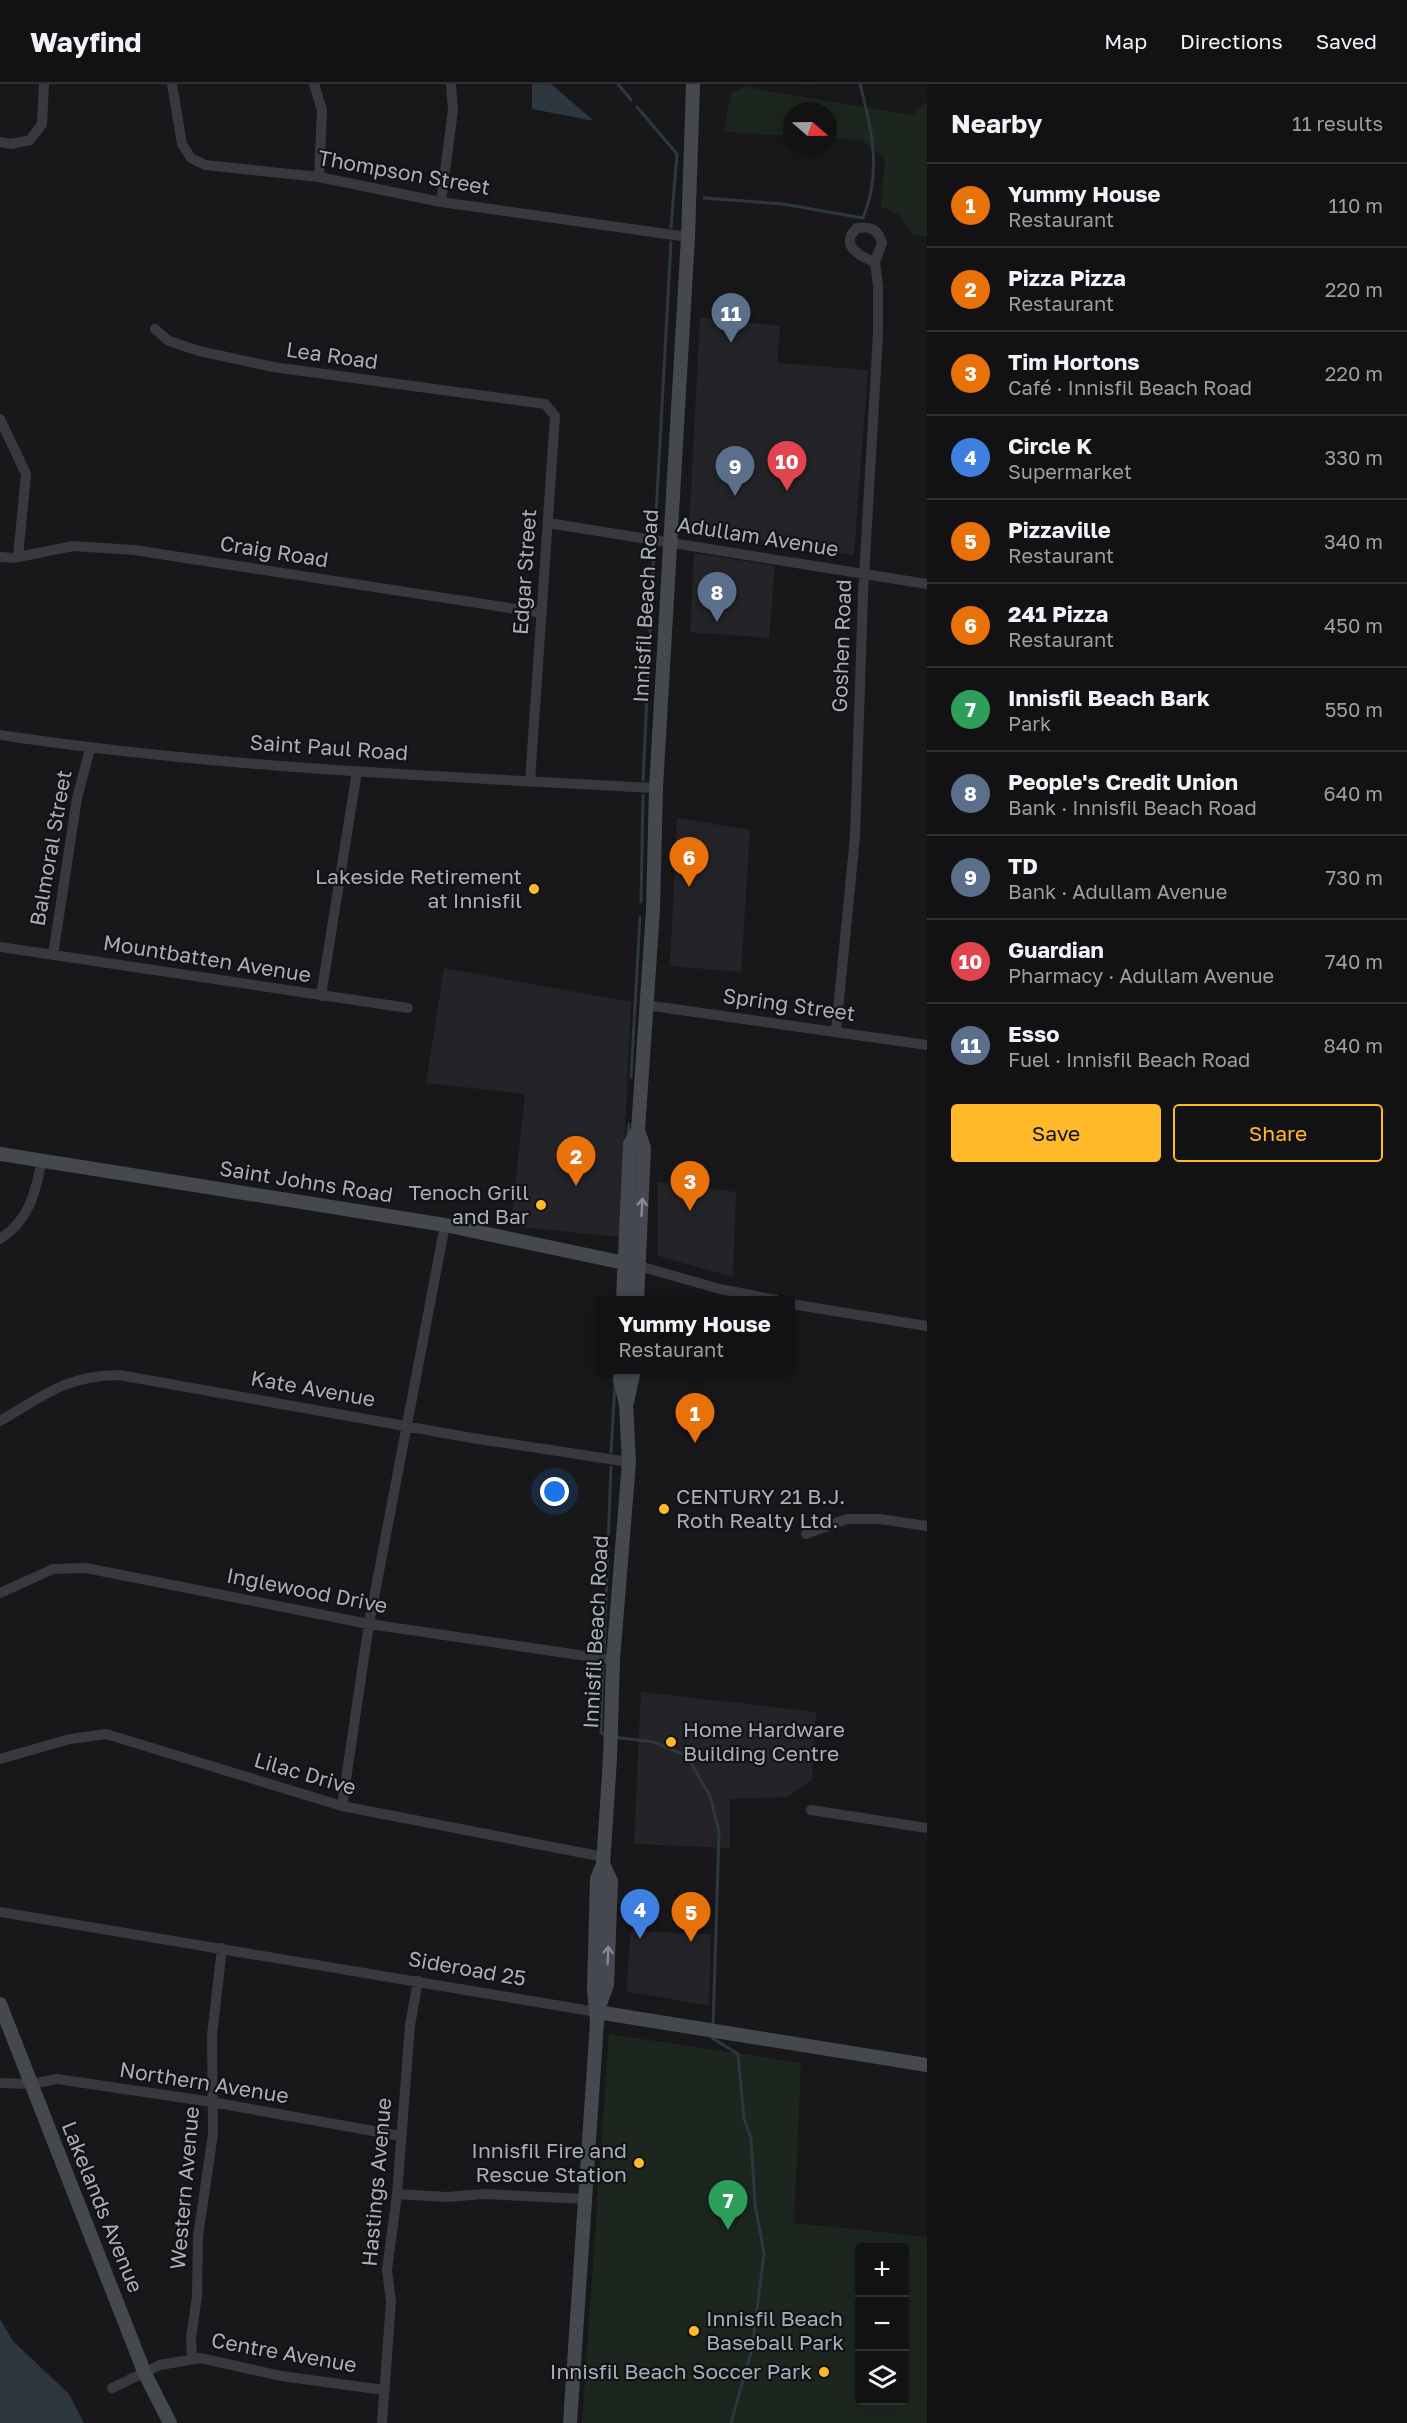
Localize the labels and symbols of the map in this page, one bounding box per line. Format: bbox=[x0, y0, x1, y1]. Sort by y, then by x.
north arrow bbox=[783, 102, 837, 156]
street label: Thompson Street bbox=[316, 144, 492, 200]
pin: 11 bbox=[712, 294, 750, 343]
street label: Lea Road bbox=[285, 336, 380, 374]
pin: 10 bbox=[768, 442, 806, 491]
pin: 9 bbox=[716, 446, 754, 496]
street label: Edgar Street bbox=[507, 508, 541, 636]
street label: Innisfil Beach Road bbox=[627, 509, 663, 703]
street label: Adullam Avenue bbox=[676, 510, 841, 562]
street label: Craig Road bbox=[218, 530, 330, 572]
pin: 8 bbox=[698, 572, 736, 622]
street label: Goshen Road bbox=[826, 579, 856, 713]
street label: Saint Paul Road bbox=[249, 728, 409, 766]
street label: Balmoral Street bbox=[24, 768, 77, 928]
pin: 6 bbox=[670, 838, 708, 887]
place label: Lakeside Retirement at Innisfil bbox=[315, 863, 522, 913]
marker: Lakeside Retirement at Innisfil bbox=[527, 882, 541, 896]
street label: Mountbatten Avenue bbox=[101, 929, 313, 987]
street label: Spring Street bbox=[721, 982, 857, 1026]
pin: 2 bbox=[556, 1136, 596, 1186]
street label: Saint Johns Road bbox=[218, 1154, 395, 1208]
pin: 3 bbox=[670, 1162, 710, 1211]
place label: Tenoch Grill and Bar bbox=[409, 1179, 529, 1229]
marker: Tenoch Grill and Bar bbox=[534, 1198, 548, 1212]
one-way arrow bbox=[636, 1198, 647, 1218]
street label: Kate Avenue bbox=[249, 1364, 377, 1412]
pin: 1 bbox=[676, 1394, 714, 1443]
your location bbox=[540, 1477, 569, 1506]
place label: CENTURY 21 B.J. Roth Realty Ltd. bbox=[676, 1483, 845, 1533]
marker: CENTURY 21 B.J. Roth Realty Ltd. bbox=[657, 1502, 671, 1516]
street label: Innisfil Beach Road bbox=[577, 1535, 613, 1729]
street label: Inglewood Drive bbox=[225, 1562, 390, 1618]
place label: Home Hardware Building Centre bbox=[683, 1716, 845, 1766]
marker: Home Hardware Building Centre bbox=[664, 1735, 678, 1749]
street label: Lilac Drive bbox=[251, 1746, 359, 1800]
pin: 4 bbox=[620, 1890, 660, 1939]
pin: 5 bbox=[672, 1892, 710, 1942]
street label: Sideroad 25 bbox=[406, 1945, 528, 1991]
one-way arrow bbox=[603, 1946, 614, 1966]
street label: Northern Avenue bbox=[118, 2056, 291, 2108]
street label: Hastings Avenue bbox=[356, 2096, 396, 2267]
street label: Western Avenue bbox=[164, 2105, 204, 2271]
street label: Lakelands Avenue bbox=[57, 2117, 149, 2296]
place label: Innisfil Fire and Rescue Station bbox=[471, 2137, 627, 2187]
marker: Innisfil Fire and Rescue Station bbox=[632, 2156, 646, 2170]
pin: 7 bbox=[708, 2180, 748, 2230]
place label: Innisfil Beach Baseball Park bbox=[706, 2305, 844, 2355]
marker: Innisfil Beach Baseball Park bbox=[687, 2324, 701, 2338]
street label: Centre Avenue bbox=[209, 2326, 359, 2378]
place label: Innisfil Beach Soccer Park bbox=[550, 2358, 812, 2384]
marker: Innisfil Beach Soccer Park bbox=[817, 2365, 831, 2379]

